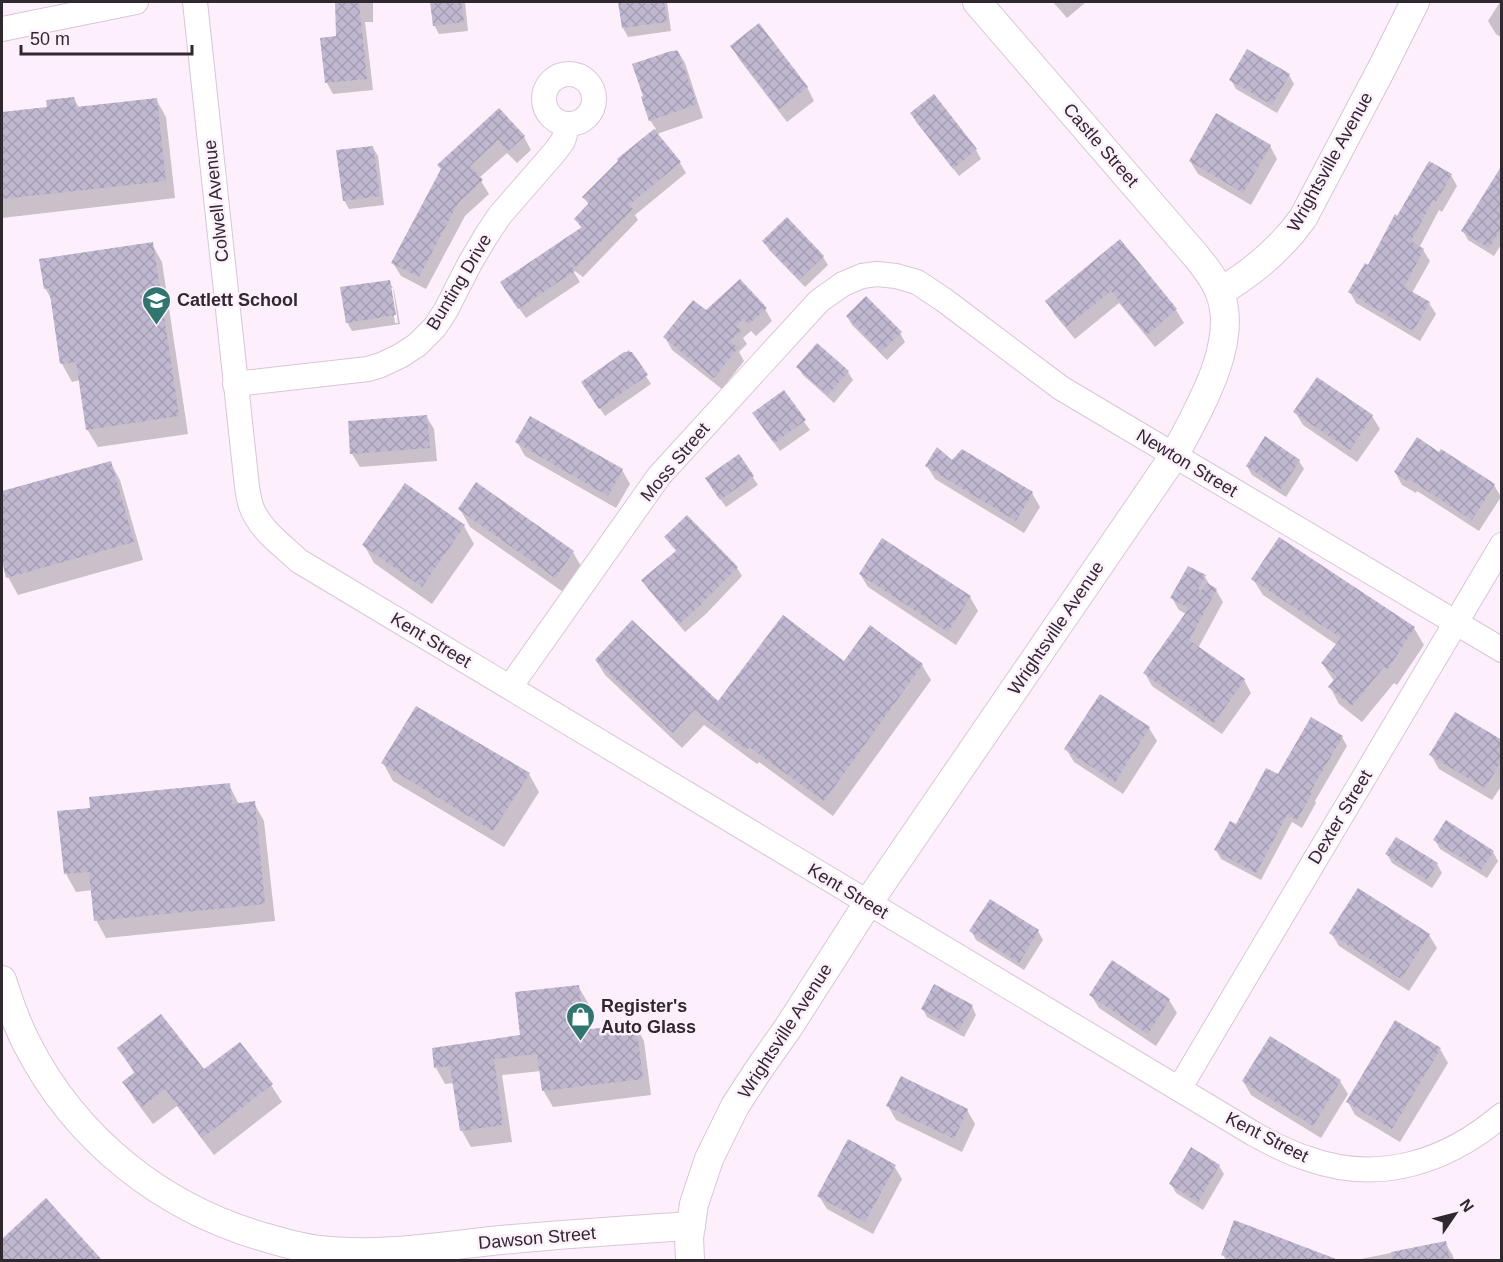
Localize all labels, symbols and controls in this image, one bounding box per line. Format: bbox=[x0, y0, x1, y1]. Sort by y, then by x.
scale bar bbox=[21, 18, 192, 56]
text: 50 m bbox=[30, 29, 70, 49]
street label: Wrightsville Avenue bbox=[1283, 89, 1377, 235]
street label: Castle Street bbox=[1059, 99, 1143, 191]
street label: Colwell Avenue bbox=[200, 139, 232, 263]
street label: Bunting Drive bbox=[423, 231, 495, 333]
school or university icon: Catlett School bbox=[140, 284, 172, 326]
place label: Catlett School bbox=[177, 290, 298, 310]
street label: Moss Street bbox=[636, 419, 714, 505]
street label: Newton Street bbox=[1133, 425, 1241, 501]
street label: Wrightsville Avenue bbox=[1004, 558, 1108, 698]
street label: Kent Street bbox=[387, 608, 475, 672]
street label: Dexter Street bbox=[1304, 766, 1376, 868]
street label: Kent Street bbox=[804, 859, 892, 923]
street label: Wrightsville Avenue bbox=[734, 960, 836, 1102]
place label: Register's Auto Glass bbox=[601, 996, 696, 1037]
shop icon: Register's Auto Glass bbox=[564, 1000, 596, 1042]
street label: Kent Street bbox=[1222, 1108, 1312, 1166]
north arrow bbox=[1425, 1184, 1485, 1244]
text: N bbox=[1457, 1196, 1477, 1215]
street label: Dawson Street bbox=[477, 1223, 597, 1253]

